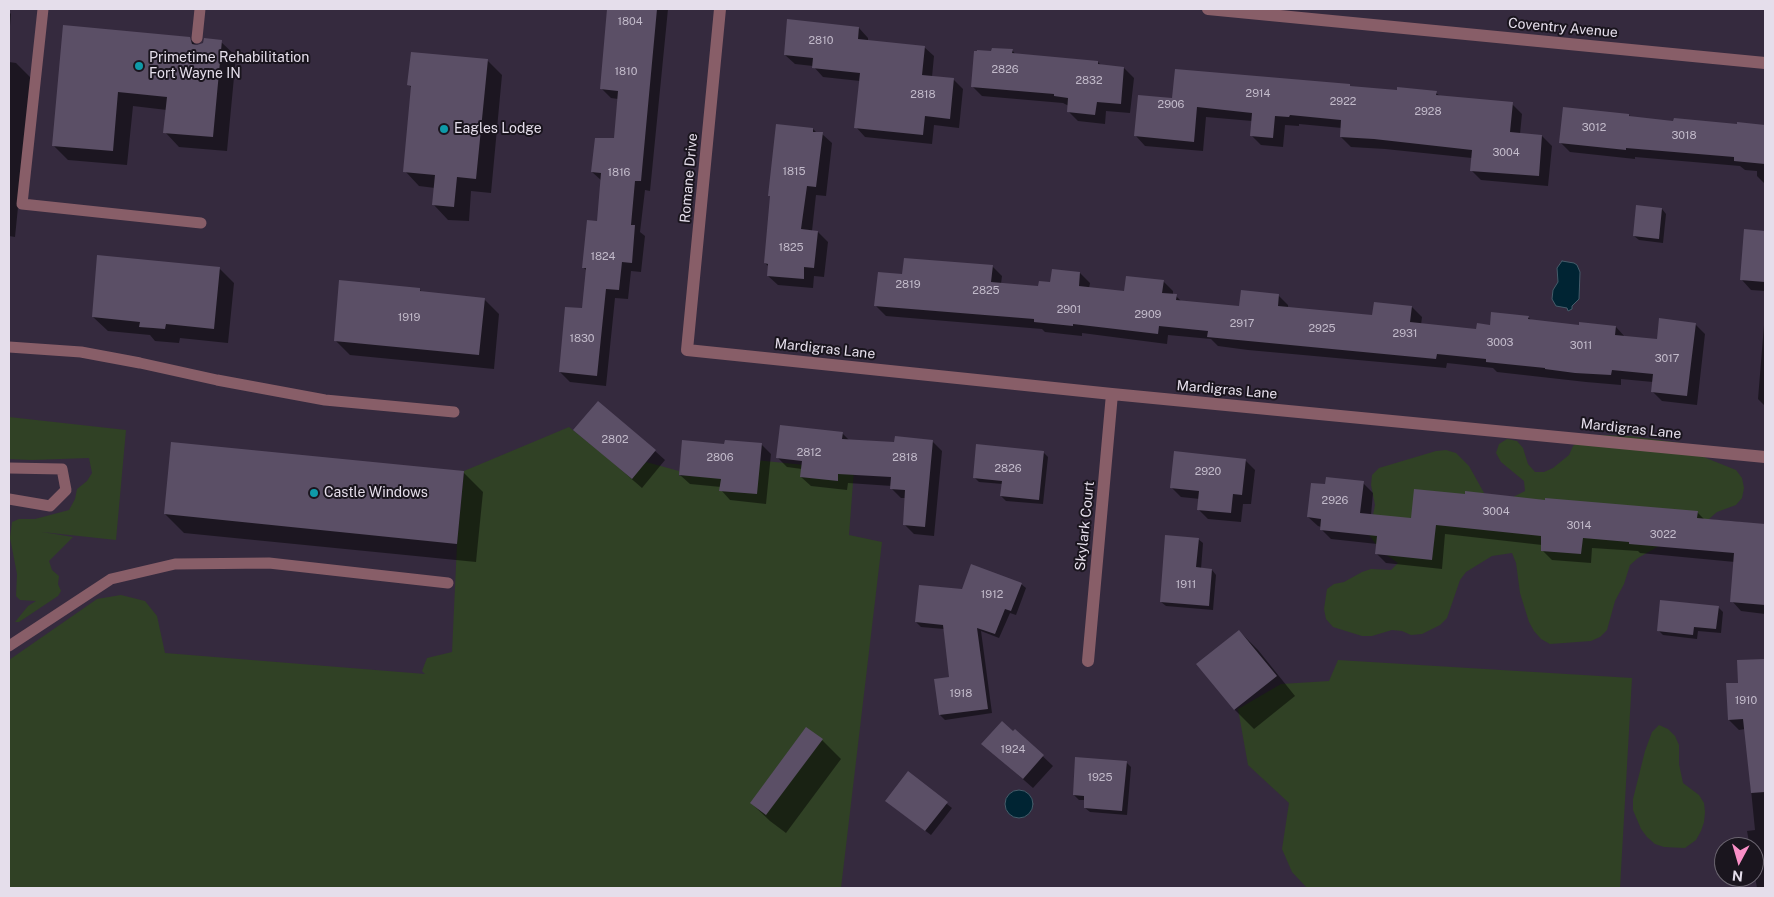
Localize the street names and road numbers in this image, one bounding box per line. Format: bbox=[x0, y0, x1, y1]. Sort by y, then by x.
street label: Coventry Avenue bbox=[1507, 15, 1619, 41]
street label: Romane Drive bbox=[677, 132, 701, 224]
street label: Mardigras Lane bbox=[774, 335, 876, 363]
street label: Mardigras Lane bbox=[1176, 377, 1278, 403]
street label: Mardigras Lane bbox=[1580, 415, 1682, 443]
street label: Skylark Court bbox=[1072, 480, 1098, 572]

